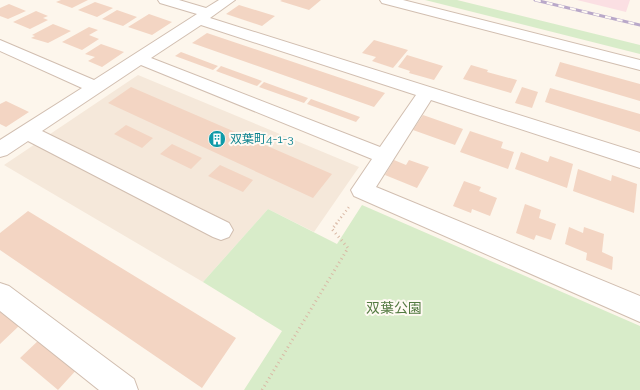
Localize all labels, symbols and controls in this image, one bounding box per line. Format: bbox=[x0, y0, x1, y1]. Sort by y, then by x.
building icon: 双葉町4-1-3 bbox=[207, 129, 227, 149]
place label: 双葉町4-1-3 bbox=[230, 132, 294, 146]
park label: 双葉公園 bbox=[366, 300, 422, 316]

